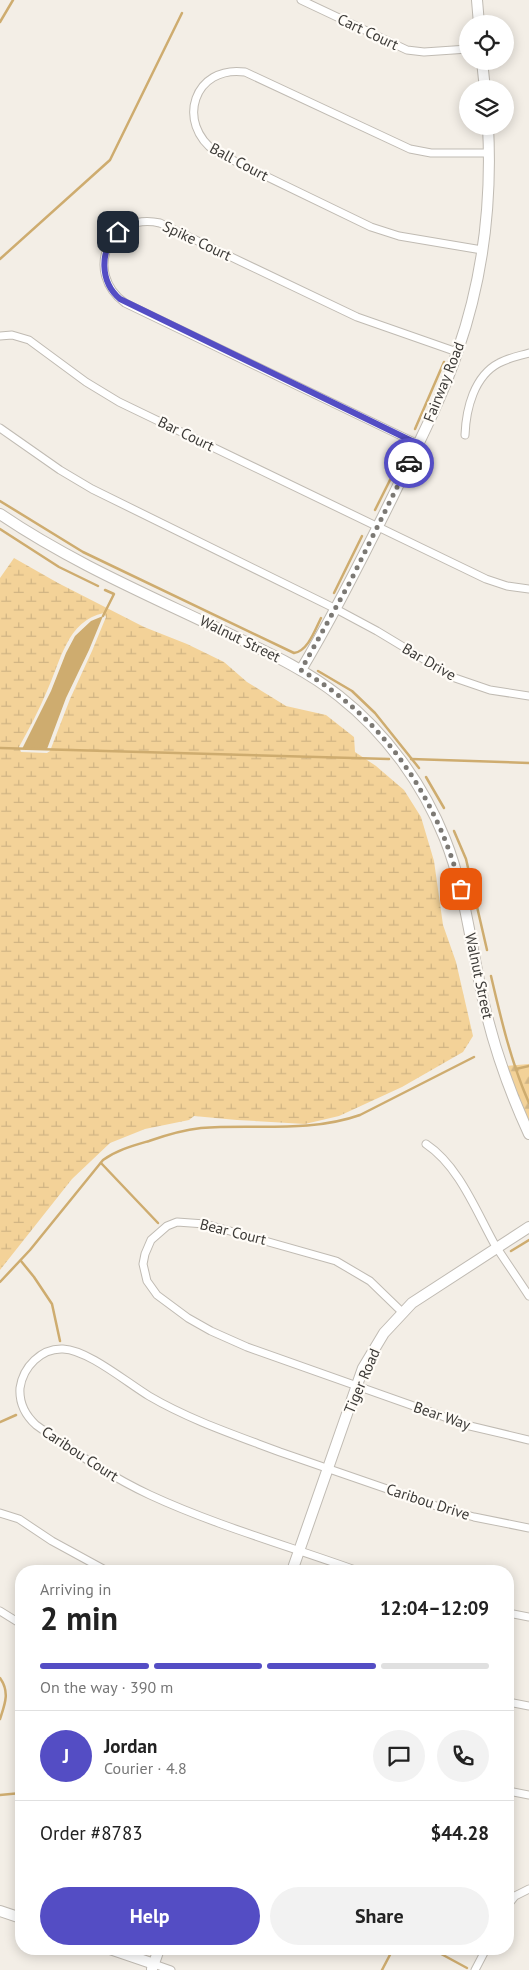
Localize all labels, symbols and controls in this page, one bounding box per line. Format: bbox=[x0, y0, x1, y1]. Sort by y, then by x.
street label: Cart Court bbox=[335, 9, 402, 54]
map controls bbox=[459, 15, 514, 135]
button: locate bbox=[459, 15, 514, 70]
button: layers bbox=[459, 80, 514, 135]
street label: Ball Court bbox=[207, 138, 272, 185]
pin bbox=[97, 211, 139, 253]
street label: Spike Court bbox=[160, 216, 235, 265]
icon: home bbox=[104, 218, 132, 246]
street label: Fairway Road bbox=[419, 339, 468, 425]
street label: Bar Court bbox=[155, 412, 217, 455]
courier bbox=[384, 438, 434, 488]
icon: car bbox=[395, 449, 423, 477]
street label: Walnut Street bbox=[197, 611, 284, 666]
street label: Bar Drive bbox=[399, 639, 460, 685]
pin bbox=[440, 868, 482, 910]
icon: bag bbox=[447, 875, 475, 903]
street label: Walnut Street bbox=[461, 931, 498, 1021]
street label: Bear Court bbox=[198, 1214, 268, 1249]
street label: Tiger Road bbox=[339, 1345, 384, 1416]
street label: Bear Way bbox=[411, 1397, 473, 1434]
street label: Caribou Court bbox=[38, 1422, 122, 1485]
street label: Caribou Drive bbox=[384, 1479, 472, 1524]
text: Arriving in bbox=[40, 1579, 111, 1599]
text: 12:04–12:09 bbox=[380, 1596, 489, 1620]
text: 2 min bbox=[40, 1597, 118, 1639]
text: On the way · 390 m bbox=[40, 1677, 173, 1697]
button: chat bbox=[373, 1730, 425, 1782]
button: phone bbox=[437, 1730, 489, 1782]
text: Jordan bbox=[104, 1734, 157, 1758]
text: J bbox=[63, 1744, 69, 1768]
text: Courier · 4.8 bbox=[104, 1758, 187, 1778]
text: Order #8783 bbox=[40, 1821, 143, 1845]
text: $44.28 bbox=[430, 1821, 489, 1845]
button: Help bbox=[40, 1887, 260, 1945]
button: Share bbox=[270, 1887, 489, 1945]

